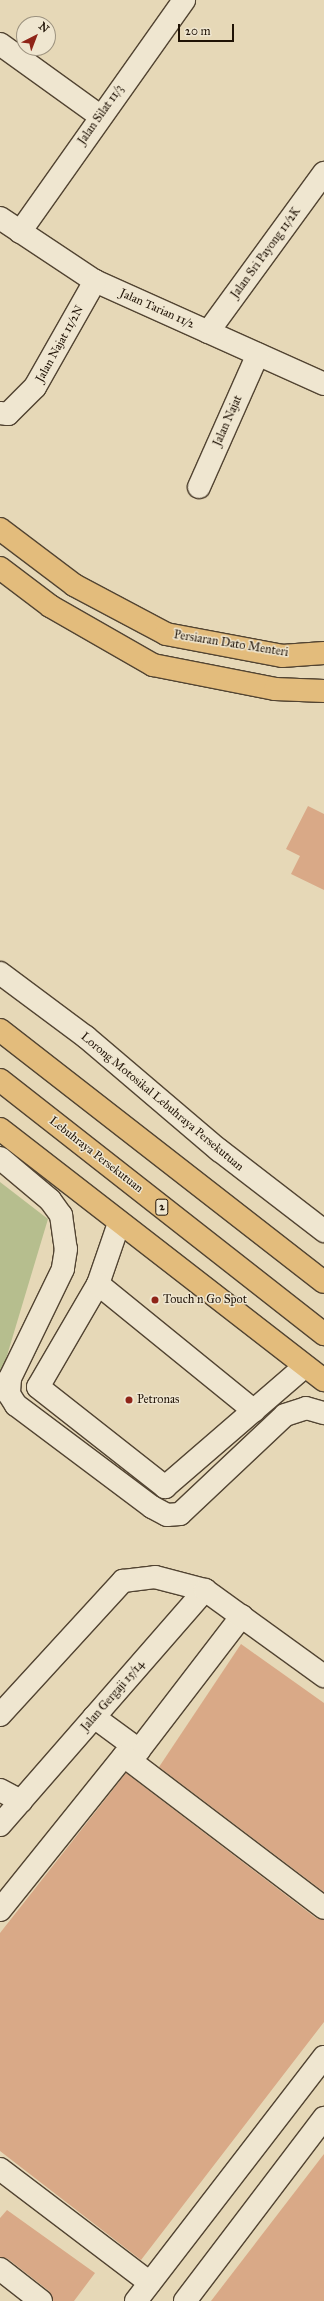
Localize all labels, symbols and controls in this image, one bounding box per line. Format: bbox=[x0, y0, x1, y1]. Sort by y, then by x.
north arrow bbox=[16, 16, 56, 56]
scale bar bbox=[180, 16, 236, 42]
text: N bbox=[36, 19, 52, 35]
text: 20 m bbox=[185, 24, 211, 38]
street label: Jalan Silat 11/3 bbox=[75, 82, 127, 148]
street label: Jalan Sri Payong 11/2K bbox=[228, 205, 304, 301]
street label: Jalan Tarian 11/2 bbox=[117, 286, 197, 332]
street label: Jalan Najat 11/2N bbox=[33, 303, 87, 385]
street label: Jalan Najat bbox=[210, 393, 246, 449]
street label: Persiaran Dato Menteri bbox=[173, 628, 289, 660]
street label: Lorong Motosikal Lebuhraya Persekutuan bbox=[78, 1030, 246, 1174]
street label: Lebuhraya Persekutuan bbox=[46, 1114, 146, 1196]
road number: 2 bbox=[155, 1198, 169, 1216]
place label: Touch n Go Spot bbox=[163, 1293, 247, 1307]
marker: Touch n Go Spot bbox=[150, 1295, 160, 1305]
place label: Petronas bbox=[137, 1393, 179, 1407]
marker: Petronas bbox=[124, 1395, 134, 1405]
street label: Jalan Gergaji 15/14 bbox=[78, 1658, 148, 1734]

